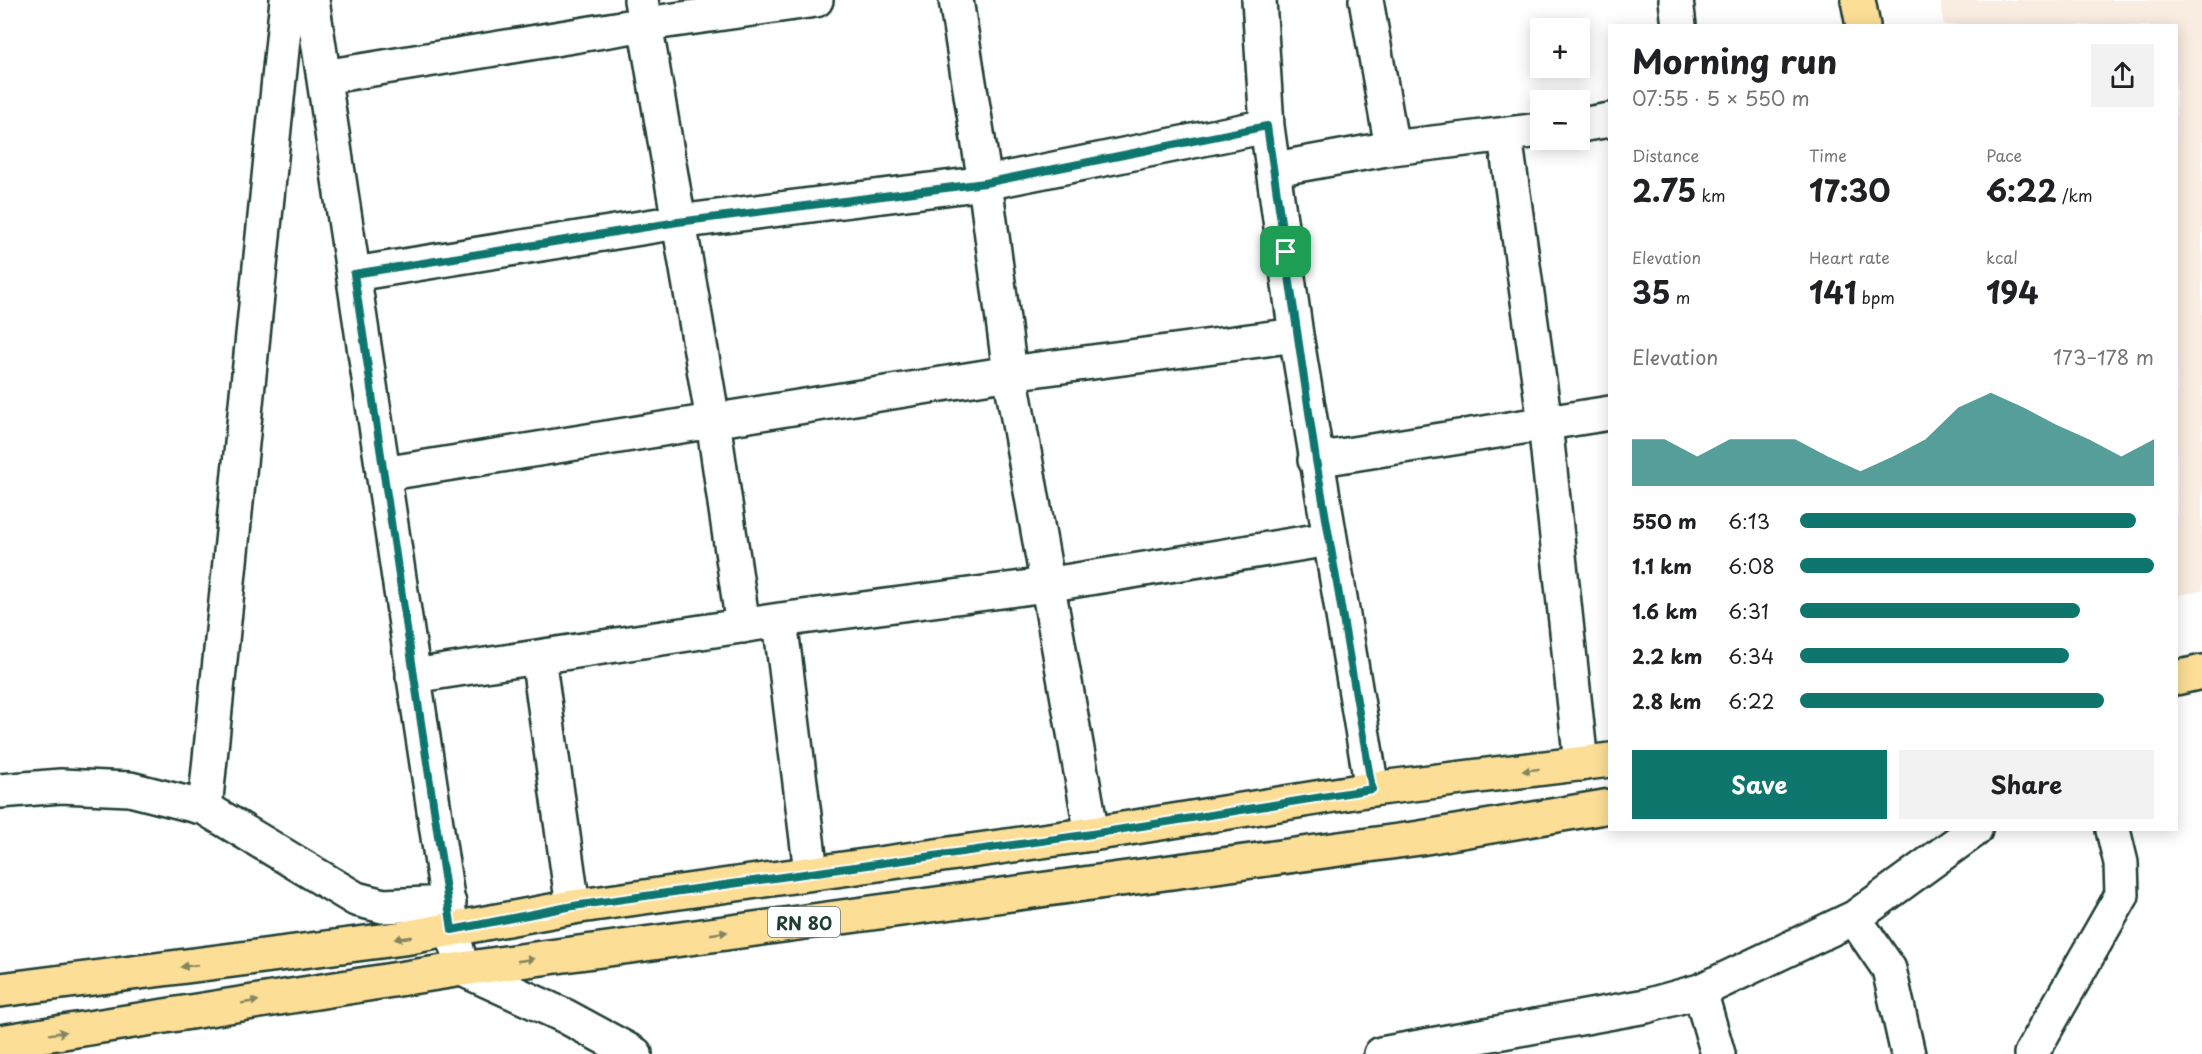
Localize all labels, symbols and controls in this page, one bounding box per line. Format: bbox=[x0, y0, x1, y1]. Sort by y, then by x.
map controls bbox=[1530, 18, 1590, 150]
button: + bbox=[1530, 18, 1590, 78]
text: Morning run bbox=[1632, 35, 1837, 85]
button: share bbox=[2091, 44, 2154, 107]
text: 07:55 · 5 × 550 m bbox=[1632, 83, 1810, 113]
button: − bbox=[1530, 90, 1590, 150]
text: Distance bbox=[1632, 143, 1699, 167]
text: Time bbox=[1809, 143, 1847, 167]
text: Pace bbox=[1986, 143, 2022, 167]
text: 2.75 bbox=[1632, 167, 1696, 212]
text: 17:30 bbox=[1809, 167, 1890, 212]
text: 6:22 bbox=[1986, 167, 2057, 212]
text: km bbox=[1696, 183, 1726, 207]
text: /km bbox=[2057, 183, 2093, 207]
pin bbox=[1260, 226, 1311, 277]
icon: arrive bbox=[1269, 235, 1302, 268]
text: Elevation bbox=[1632, 245, 1701, 269]
text: Heart rate bbox=[1809, 245, 1890, 269]
text: kcal bbox=[1986, 245, 2018, 269]
text: 35 bbox=[1632, 269, 1671, 314]
text: 141 bbox=[1809, 269, 1857, 314]
text: 194 bbox=[1986, 269, 2039, 314]
text: m bbox=[1671, 285, 1690, 309]
text: bpm bbox=[1857, 285, 1895, 309]
text: Elevation bbox=[1632, 342, 1718, 372]
text: 173–178 m bbox=[2053, 342, 2154, 372]
text: 550 m bbox=[1632, 506, 1697, 536]
text: 6:13 bbox=[1728, 506, 1770, 536]
text: 1.1 km bbox=[1632, 551, 1692, 581]
text: 6:08 bbox=[1728, 551, 1775, 581]
text: 1.6 km bbox=[1632, 596, 1697, 626]
text: 6:31 bbox=[1728, 596, 1769, 626]
text: 2.2 km bbox=[1632, 641, 1702, 671]
text: 6:34 bbox=[1728, 641, 1774, 671]
text: 2.8 km bbox=[1632, 686, 1701, 716]
text: 6:22 bbox=[1728, 686, 1775, 716]
button: Save bbox=[1632, 750, 1887, 819]
button: Share bbox=[1899, 750, 2154, 819]
one-way arrow bbox=[1521, 766, 1540, 775]
road number: RN 80 bbox=[768, 907, 840, 937]
one-way arrow bbox=[710, 929, 729, 938]
one-way arrow bbox=[394, 934, 413, 943]
one-way arrow bbox=[517, 955, 536, 964]
one-way arrow bbox=[179, 961, 198, 970]
one-way arrow bbox=[241, 997, 260, 1006]
one-way arrow bbox=[48, 1028, 67, 1037]

